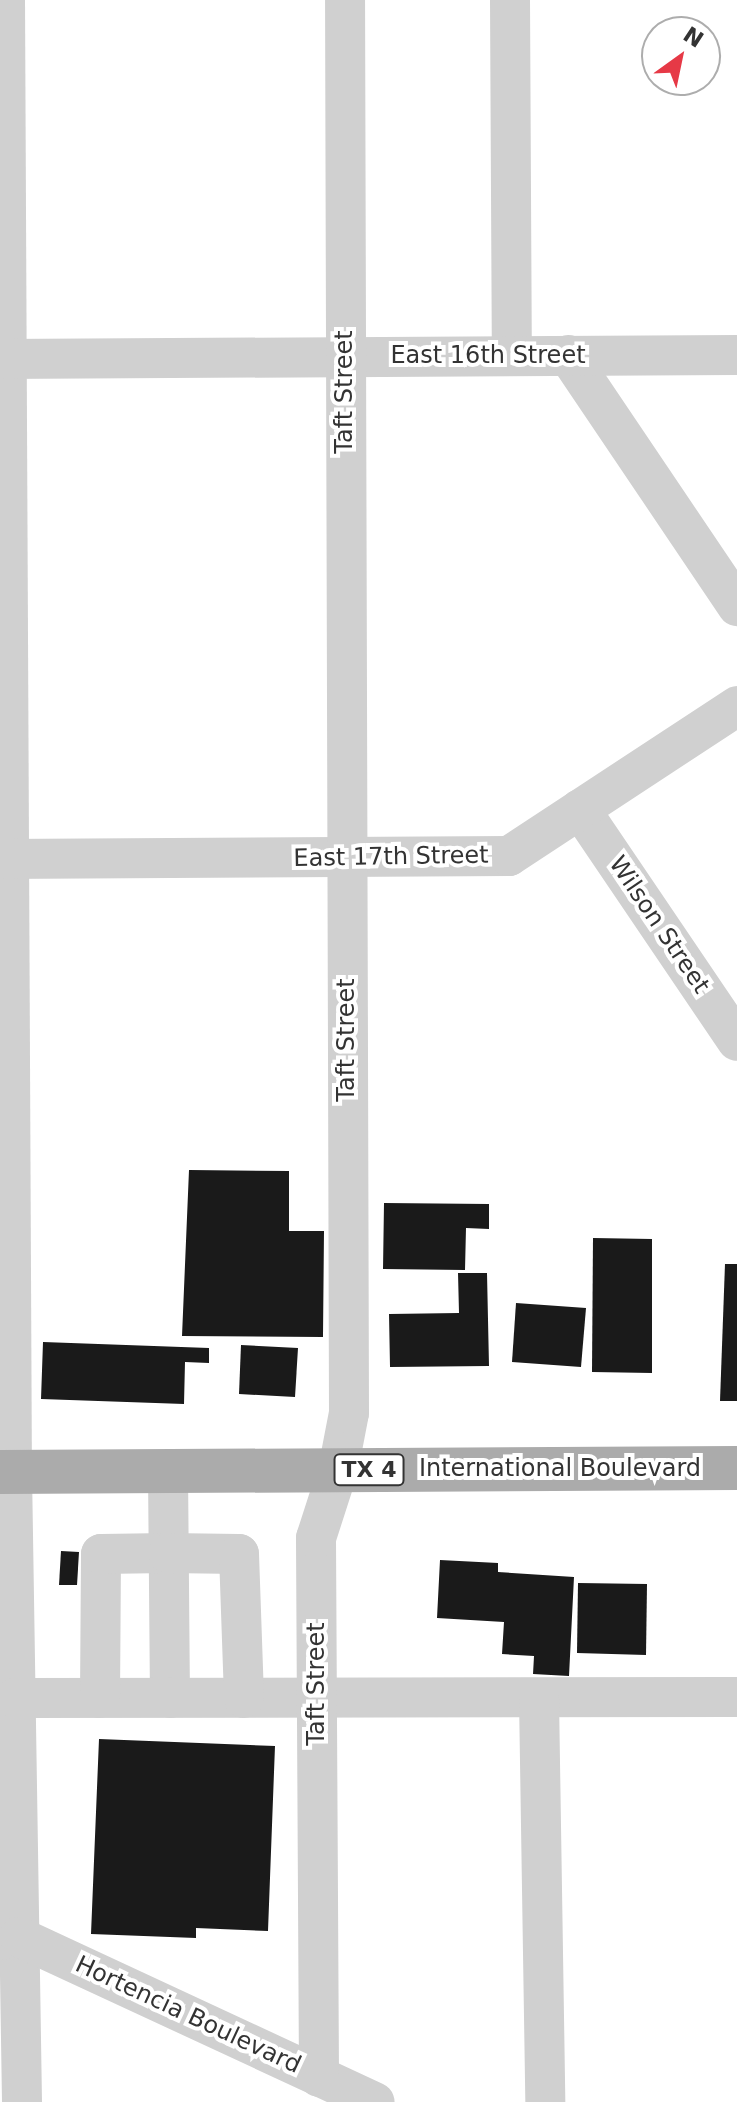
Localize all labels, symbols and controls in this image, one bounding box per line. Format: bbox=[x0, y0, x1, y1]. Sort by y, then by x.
north arrow bbox=[641, 16, 721, 96]
text: N bbox=[679, 22, 708, 53]
street label: Taft Street bbox=[331, 330, 359, 454]
street label: East 16th Street bbox=[390, 342, 586, 370]
street label: East 17th Street bbox=[293, 841, 489, 873]
street label: Wilson Street bbox=[602, 851, 716, 999]
street label: Taft Street bbox=[333, 978, 361, 1102]
road number: TX 4 bbox=[333, 1452, 405, 1488]
street label: International Boulevard bbox=[419, 1455, 701, 1483]
street label: Taft Street bbox=[303, 1622, 331, 1746]
street label: Hortencia Boulevard bbox=[71, 1950, 305, 2080]

